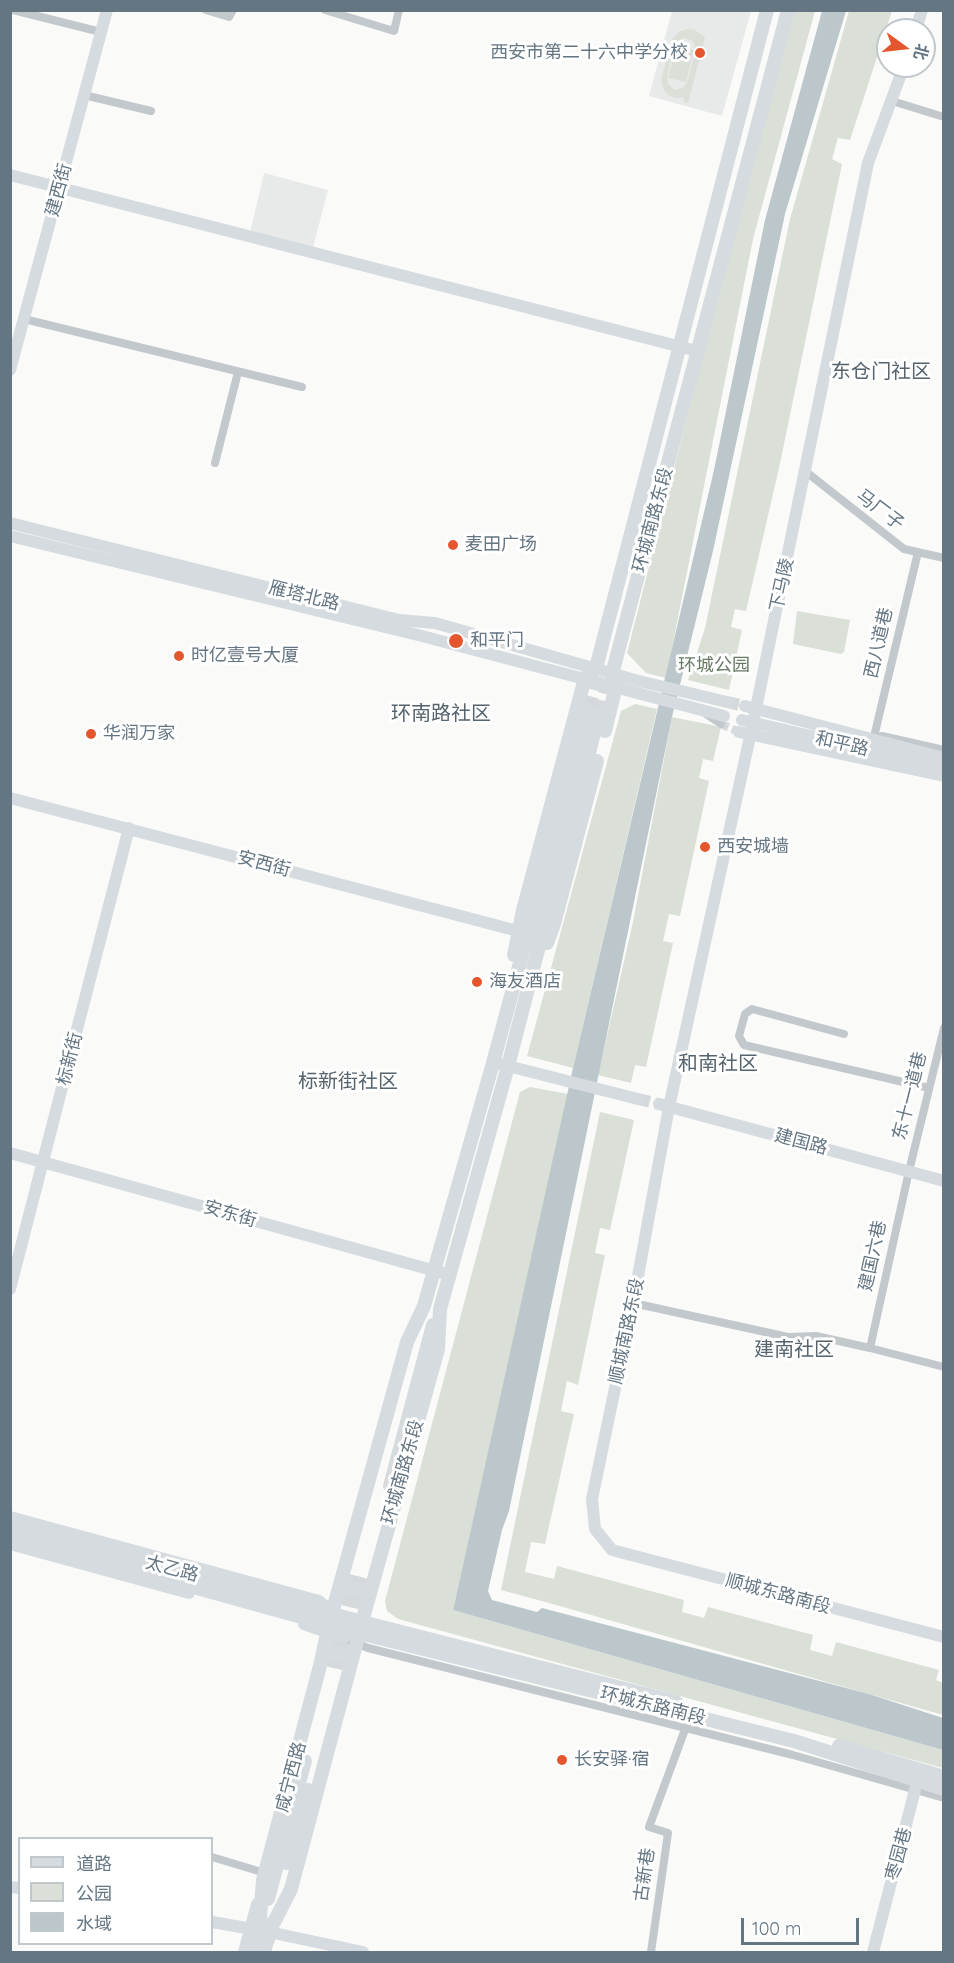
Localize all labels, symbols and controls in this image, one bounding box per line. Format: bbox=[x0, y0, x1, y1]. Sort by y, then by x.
north arrow bbox=[876, 18, 936, 78]
place label: 西安市第二十六中学分校 bbox=[490, 42, 688, 64]
text: 北 bbox=[910, 42, 933, 62]
marker: 西安市第二十六中学分校 bbox=[693, 46, 707, 60]
street label: 建西街 bbox=[42, 161, 76, 219]
district label: 东仓门社区 bbox=[831, 360, 931, 384]
street label: 环城南路东段 bbox=[629, 465, 677, 575]
street label: 马厂子 bbox=[852, 485, 908, 535]
place label: 麦田广场 bbox=[465, 534, 537, 556]
marker: 麦田广场 bbox=[446, 538, 460, 552]
street label: 下马陵 bbox=[766, 556, 798, 614]
street label: 雁塔北路 bbox=[266, 577, 342, 615]
street label: 西八道巷 bbox=[860, 605, 898, 681]
place label: 和平门 bbox=[470, 630, 524, 652]
marker: 和平门 bbox=[447, 632, 465, 650]
place label: 时亿壹号大厦 bbox=[191, 645, 299, 667]
marker: 时亿壹号大厦 bbox=[172, 649, 186, 663]
park label: 环城公园 bbox=[678, 655, 750, 677]
district label: 环南路社区 bbox=[391, 702, 491, 726]
place label: 华润万家 bbox=[103, 723, 175, 745]
marker: 华润万家 bbox=[84, 727, 98, 741]
street label: 和平路 bbox=[813, 727, 871, 761]
place label: 西安城墙 bbox=[717, 836, 789, 858]
marker: 西安城墙 bbox=[698, 840, 712, 854]
street label: 安西街 bbox=[235, 847, 293, 881]
place label: 海友酒店 bbox=[489, 971, 561, 993]
marker: 海友酒店 bbox=[470, 975, 484, 989]
street label: 标新街 bbox=[53, 1030, 87, 1088]
street label: 东十一道巷 bbox=[889, 1050, 931, 1142]
district label: 和南社区 bbox=[678, 1052, 758, 1076]
district label: 标新街社区 bbox=[298, 1070, 398, 1094]
street label: 建国路 bbox=[772, 1125, 830, 1159]
street label: 安东街 bbox=[201, 1196, 259, 1232]
street label: 建国六巷 bbox=[855, 1219, 891, 1293]
street label: 顺城南路东段 bbox=[605, 1276, 649, 1386]
district label: 建南社区 bbox=[754, 1338, 834, 1362]
street label: 环城南路东段 bbox=[378, 1417, 428, 1527]
street label: 太乙路 bbox=[143, 1552, 201, 1586]
street label: 顺城东路南段 bbox=[723, 1570, 833, 1618]
street label: 环城东路南段 bbox=[598, 1682, 708, 1730]
street label: 咸宁西路 bbox=[271, 1739, 311, 1815]
place label: 长安驿·宿 bbox=[574, 1749, 650, 1771]
marker: 长安驿·宿 bbox=[555, 1753, 569, 1767]
street label: 枣园巷 bbox=[882, 1825, 916, 1883]
legend bbox=[18, 1837, 213, 1945]
street label: 古新巷 bbox=[631, 1847, 659, 1903]
text: 道路 bbox=[76, 1852, 112, 1875]
text: 公园 bbox=[76, 1882, 112, 1905]
scale bar bbox=[744, 1906, 862, 1944]
text: 水域 bbox=[76, 1912, 112, 1935]
text: 100 m bbox=[752, 1917, 801, 1940]

